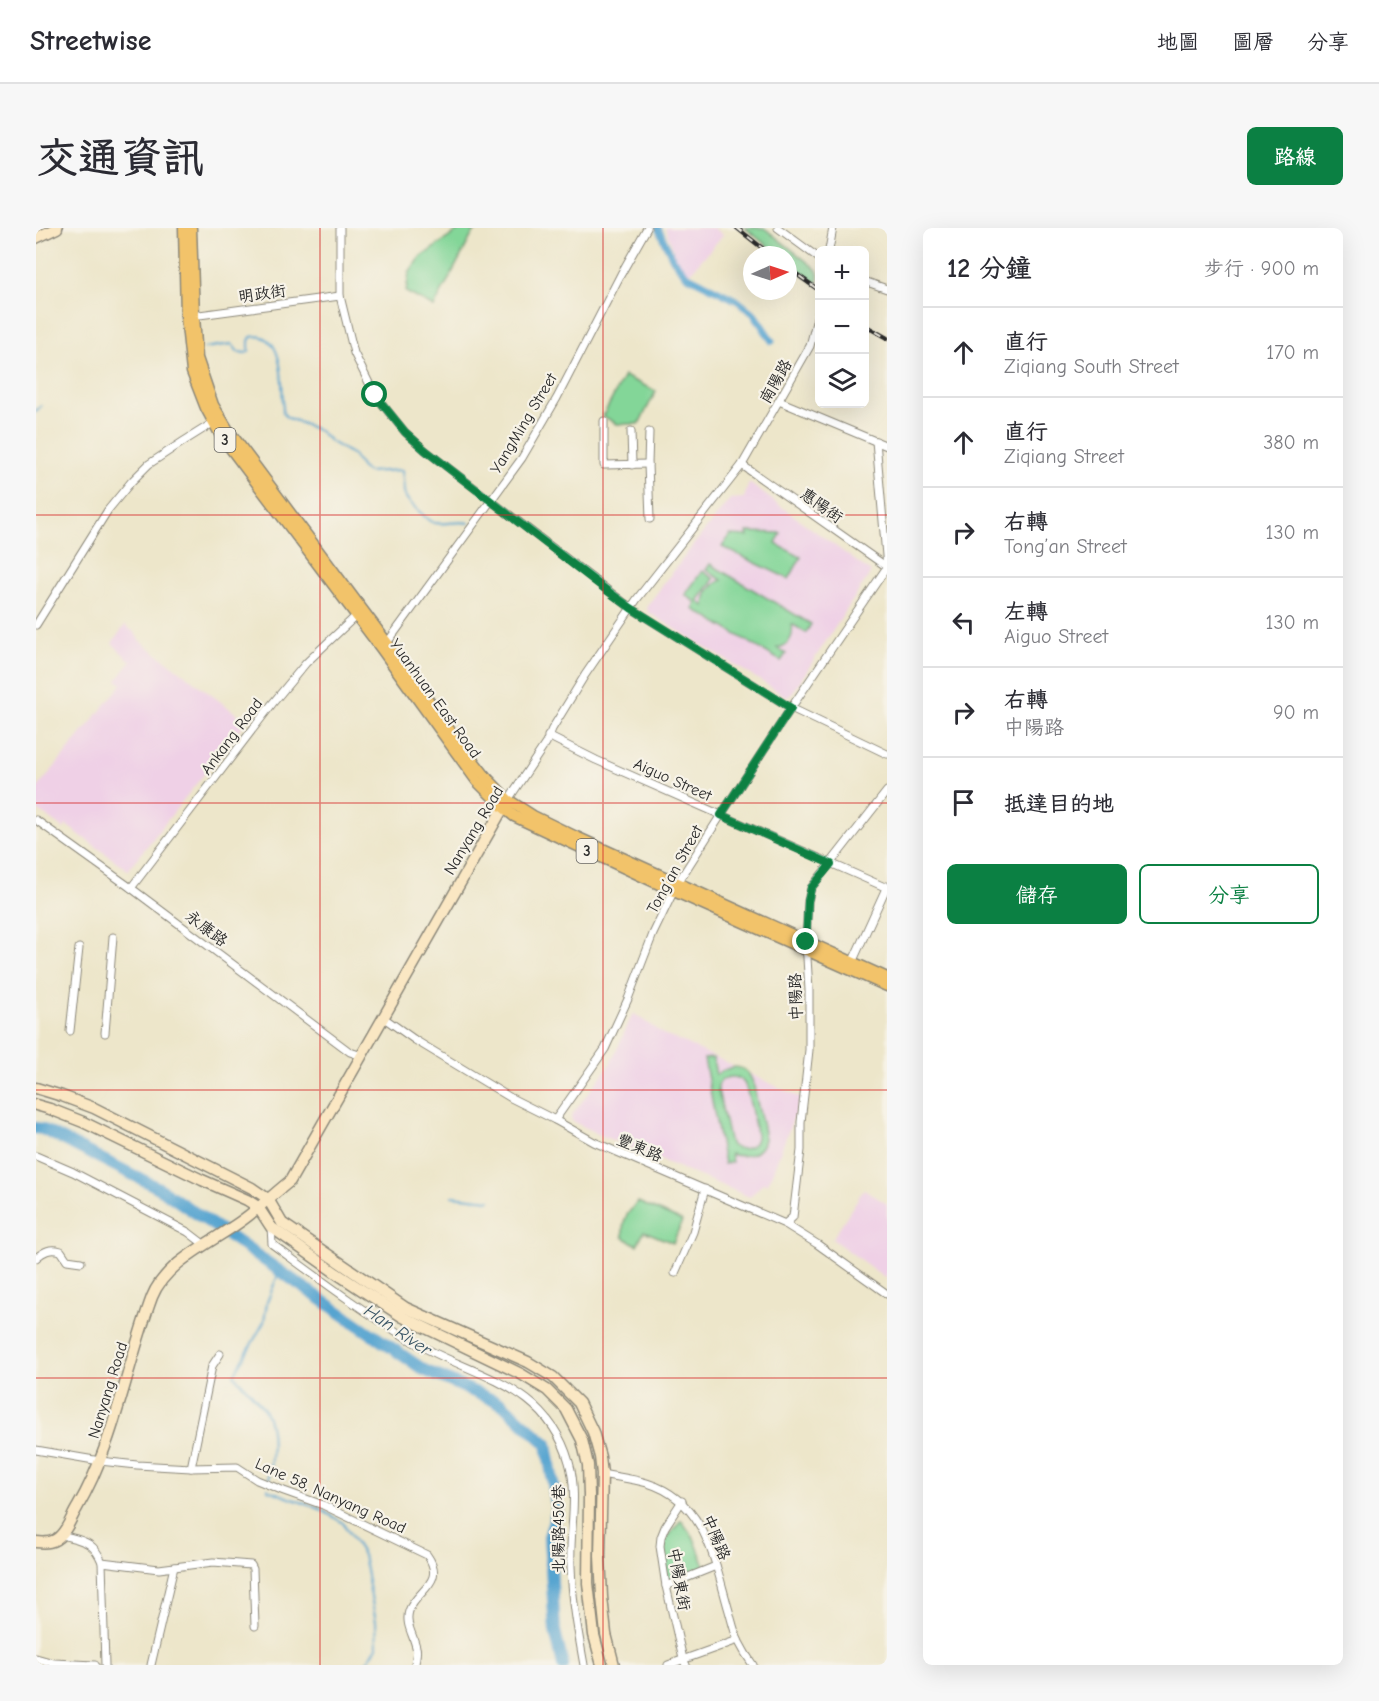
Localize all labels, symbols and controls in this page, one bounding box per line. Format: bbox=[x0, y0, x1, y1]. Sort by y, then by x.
text: Streetwise bbox=[30, 25, 151, 57]
text: 地圖 bbox=[1157, 30, 1199, 54]
text: 圖層 bbox=[1232, 30, 1274, 54]
text: 分享 bbox=[1307, 30, 1349, 54]
button: 路線 bbox=[1247, 127, 1343, 185]
text: 交通資訊 bbox=[36, 134, 204, 183]
north arrow bbox=[743, 246, 797, 300]
map controls bbox=[815, 246, 869, 408]
button: + bbox=[815, 246, 869, 300]
text: 12 分鐘 bbox=[947, 254, 1031, 284]
text: 步行 · 900 m bbox=[1204, 257, 1319, 280]
street label: 明政街 bbox=[237, 282, 287, 306]
button: − bbox=[815, 300, 869, 354]
text: 直行 bbox=[1004, 329, 1048, 355]
icon: ahead bbox=[947, 336, 980, 369]
text: 170 m bbox=[1266, 341, 1319, 364]
button: layers bbox=[815, 354, 869, 408]
text: Ziqiang South Street bbox=[1004, 355, 1179, 378]
street label: 南陽路 bbox=[756, 356, 796, 407]
street label: YangMing Street bbox=[487, 370, 561, 477]
route start bbox=[361, 381, 387, 407]
text: 直行 bbox=[1004, 419, 1048, 445]
icon: ahead bbox=[947, 426, 980, 459]
road number: 3 bbox=[214, 428, 236, 452]
text: 380 m bbox=[1263, 431, 1319, 454]
text: Ziqiang Street bbox=[1004, 445, 1124, 468]
street label: 惠陽街 bbox=[797, 485, 846, 527]
text: 右轉 bbox=[1004, 509, 1048, 535]
icon: right bbox=[947, 516, 980, 549]
text: 130 m bbox=[1266, 521, 1319, 544]
text: Tong’an Street bbox=[1004, 535, 1127, 558]
text: 左轉 bbox=[1004, 599, 1048, 625]
icon: left bbox=[947, 606, 980, 639]
text: 130 m bbox=[1266, 611, 1319, 634]
text: Aiguo Street bbox=[1004, 625, 1108, 648]
street label: Yuanhuan East Road bbox=[386, 635, 485, 762]
text: 右轉 bbox=[1004, 687, 1048, 713]
street label: Ankang Road bbox=[197, 695, 266, 778]
icon: right bbox=[947, 696, 980, 729]
text: 90 m bbox=[1273, 701, 1319, 724]
text: 中陽路 bbox=[1004, 716, 1064, 739]
street label: Aiguo Street bbox=[631, 755, 715, 805]
street label: Nanyang Road bbox=[440, 783, 507, 878]
icon: arrive bbox=[947, 786, 980, 819]
text: 抵達目的地 bbox=[1004, 791, 1114, 817]
street label: Tong’an Street bbox=[643, 822, 707, 917]
road number: 3 bbox=[576, 839, 598, 863]
button: 儲存 bbox=[947, 864, 1127, 924]
button: 分享 bbox=[1139, 864, 1319, 924]
street label: 永康路 bbox=[182, 907, 231, 950]
route end bbox=[792, 928, 818, 954]
street label: 中陽路 bbox=[786, 973, 806, 1021]
street label: 豐東路 bbox=[614, 1130, 665, 1166]
water label: Han River bbox=[360, 1300, 436, 1361]
street label: Nanyang Road bbox=[85, 1340, 131, 1441]
street label: Lane 58, Nanyang Road bbox=[252, 1455, 409, 1537]
street label: 北陽路450巷 bbox=[550, 1484, 568, 1574]
street label: 中陽路 bbox=[698, 1512, 734, 1563]
street label: 中陽東街 bbox=[665, 1546, 693, 1612]

